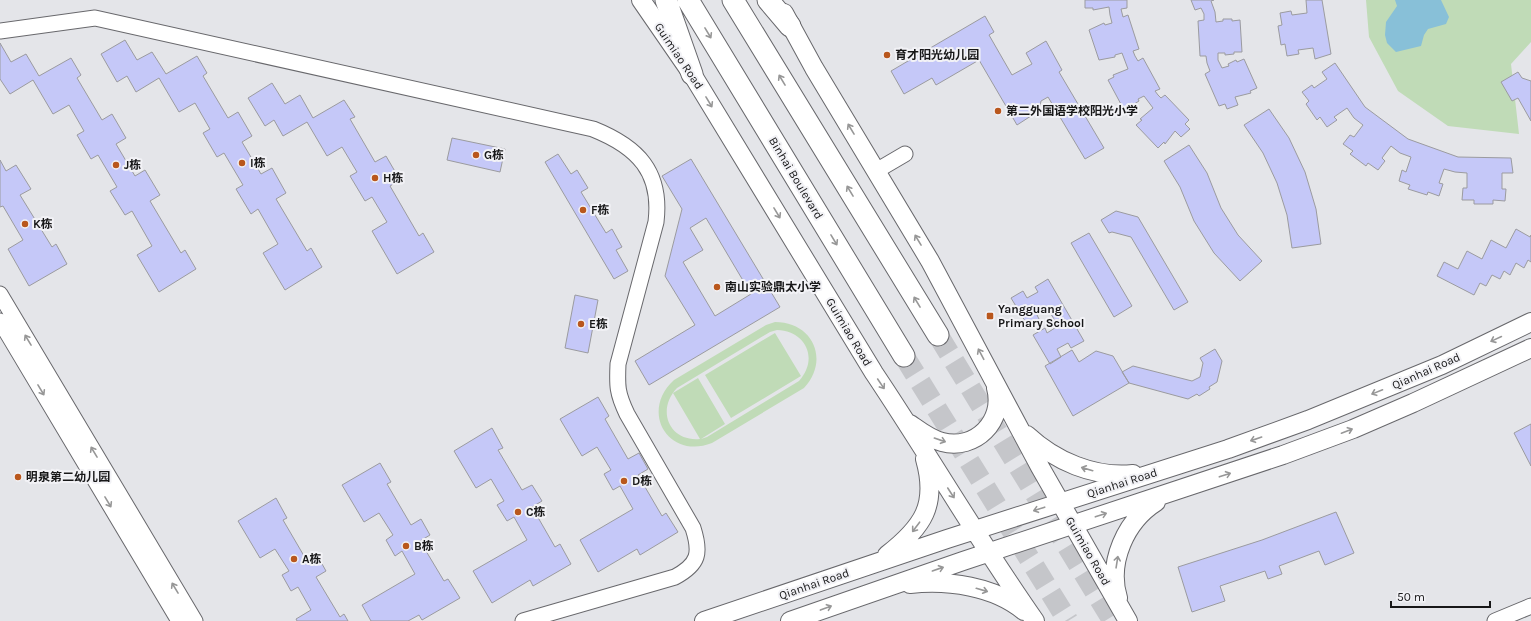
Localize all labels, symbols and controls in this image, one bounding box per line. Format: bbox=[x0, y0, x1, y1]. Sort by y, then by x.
street label: Guimiao Road bbox=[652, 20, 706, 92]
one-way arrow bbox=[704, 27, 712, 38]
place label: 育才阳光幼儿园 bbox=[895, 48, 979, 62]
marker: 育才阳光幼儿园 bbox=[882, 50, 892, 60]
one-way arrow bbox=[778, 75, 786, 86]
one-way arrow bbox=[705, 96, 713, 107]
place label: 第二外国语学校阳光小学 bbox=[1006, 104, 1138, 118]
marker: 第二外国语学校阳光小学 bbox=[993, 106, 1003, 116]
one-way arrow bbox=[846, 123, 854, 135]
street label: Binhai Boulevard bbox=[766, 134, 826, 222]
place label: G栋 bbox=[484, 148, 504, 162]
marker: G栋 bbox=[471, 150, 481, 160]
place label: I栋 bbox=[250, 156, 266, 170]
place label: J栋 bbox=[124, 158, 141, 172]
marker: I栋 bbox=[237, 158, 247, 168]
marker: J栋 bbox=[111, 160, 121, 170]
place label: H栋 bbox=[383, 171, 403, 185]
marker: H栋 bbox=[370, 173, 380, 183]
one-way arrow bbox=[845, 185, 853, 197]
place label: F栋 bbox=[591, 203, 610, 217]
marker: F栋 bbox=[578, 205, 588, 215]
one-way arrow bbox=[773, 207, 781, 219]
place label: K栋 bbox=[33, 217, 53, 231]
marker: K栋 bbox=[20, 219, 30, 229]
one-way arrow bbox=[830, 234, 838, 246]
one-way arrow bbox=[913, 234, 921, 246]
place label: 南山实验鼎太小学 bbox=[725, 280, 821, 294]
marker: 南山实验鼎太小学 bbox=[712, 282, 722, 292]
street label: Guimiao Road bbox=[823, 295, 875, 369]
one-way arrow bbox=[913, 296, 921, 308]
place label: Yangguang Primary School bbox=[998, 302, 1085, 330]
marker: Yangguang Primary School bbox=[985, 311, 995, 321]
place label: E栋 bbox=[589, 317, 608, 331]
marker: E栋 bbox=[576, 319, 586, 329]
one-way arrow bbox=[23, 334, 31, 346]
one-way arrow bbox=[1490, 336, 1502, 343]
one-way arrow bbox=[976, 348, 984, 360]
street label: Qianhai Road bbox=[1390, 350, 1462, 392]
one-way arrow bbox=[877, 378, 885, 389]
one-way arrow bbox=[38, 384, 46, 396]
one-way arrow bbox=[1372, 389, 1384, 397]
one-way arrow bbox=[1341, 426, 1353, 434]
one-way arrow bbox=[1250, 435, 1262, 443]
one-way arrow bbox=[933, 437, 945, 445]
one-way arrow bbox=[90, 446, 98, 458]
one-way arrow bbox=[1081, 465, 1094, 472]
street label: Qianhai Road bbox=[1085, 465, 1159, 501]
place label: 明泉第二幼儿园 bbox=[26, 470, 110, 484]
one-way arrow bbox=[1219, 470, 1231, 478]
marker: 明泉第二幼儿园 bbox=[13, 472, 23, 482]
place label: D栋 bbox=[632, 474, 652, 488]
marker: D栋 bbox=[619, 476, 629, 486]
one-way arrow bbox=[948, 487, 956, 499]
one-way arrow bbox=[104, 496, 112, 507]
place label: C栋 bbox=[526, 505, 546, 519]
one-way arrow bbox=[1033, 506, 1046, 513]
marker: C栋 bbox=[513, 507, 523, 517]
one-way arrow bbox=[1095, 511, 1108, 518]
street label: Guimiao Road bbox=[1063, 514, 1113, 588]
one-way arrow bbox=[911, 522, 920, 533]
place label: B栋 bbox=[414, 539, 434, 553]
marker: B栋 bbox=[401, 541, 411, 551]
place label: A栋 bbox=[302, 552, 322, 566]
marker: A栋 bbox=[289, 554, 299, 564]
one-way arrow bbox=[1113, 556, 1121, 569]
street label: Qianhai Road bbox=[777, 565, 851, 603]
one-way arrow bbox=[931, 565, 944, 572]
one-way arrow bbox=[171, 582, 179, 594]
scale bar bbox=[1391, 583, 1490, 609]
one-way arrow bbox=[975, 587, 988, 594]
text: 50 m bbox=[1397, 590, 1425, 604]
one-way arrow bbox=[820, 604, 833, 611]

